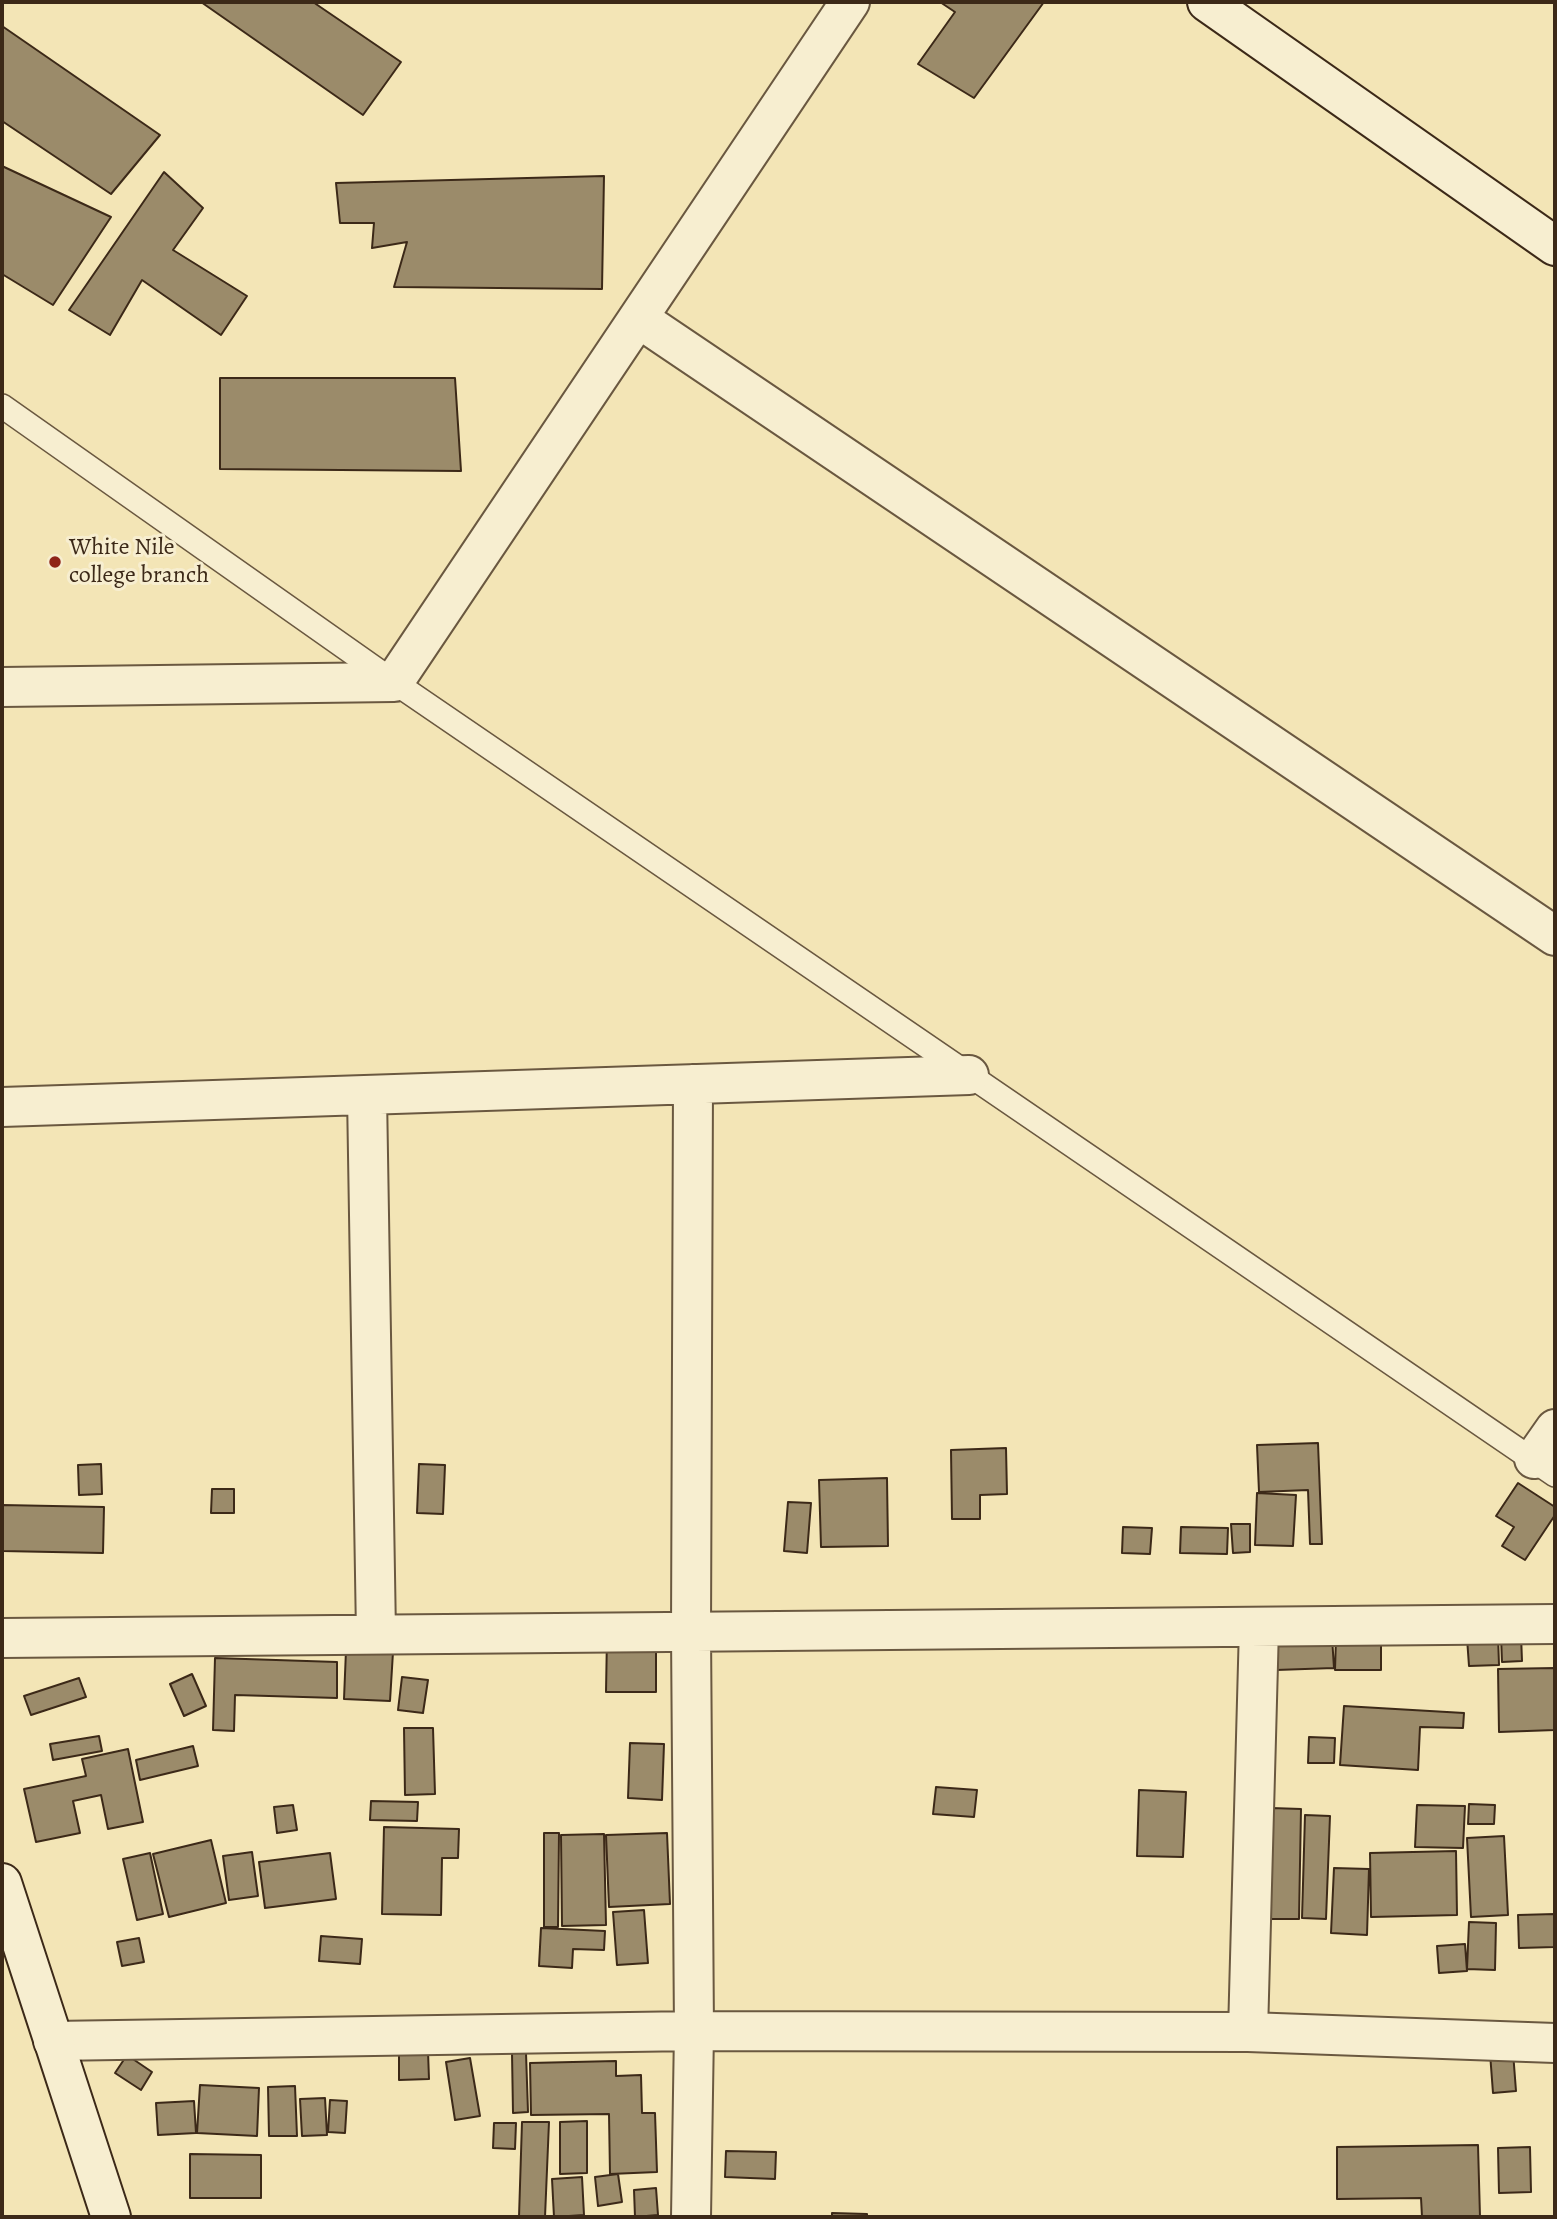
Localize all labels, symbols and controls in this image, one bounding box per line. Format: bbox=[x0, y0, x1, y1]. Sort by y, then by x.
place label: White Nile college branch bbox=[69, 534, 209, 590]
marker: White Nile college branch bbox=[47, 554, 63, 570]

